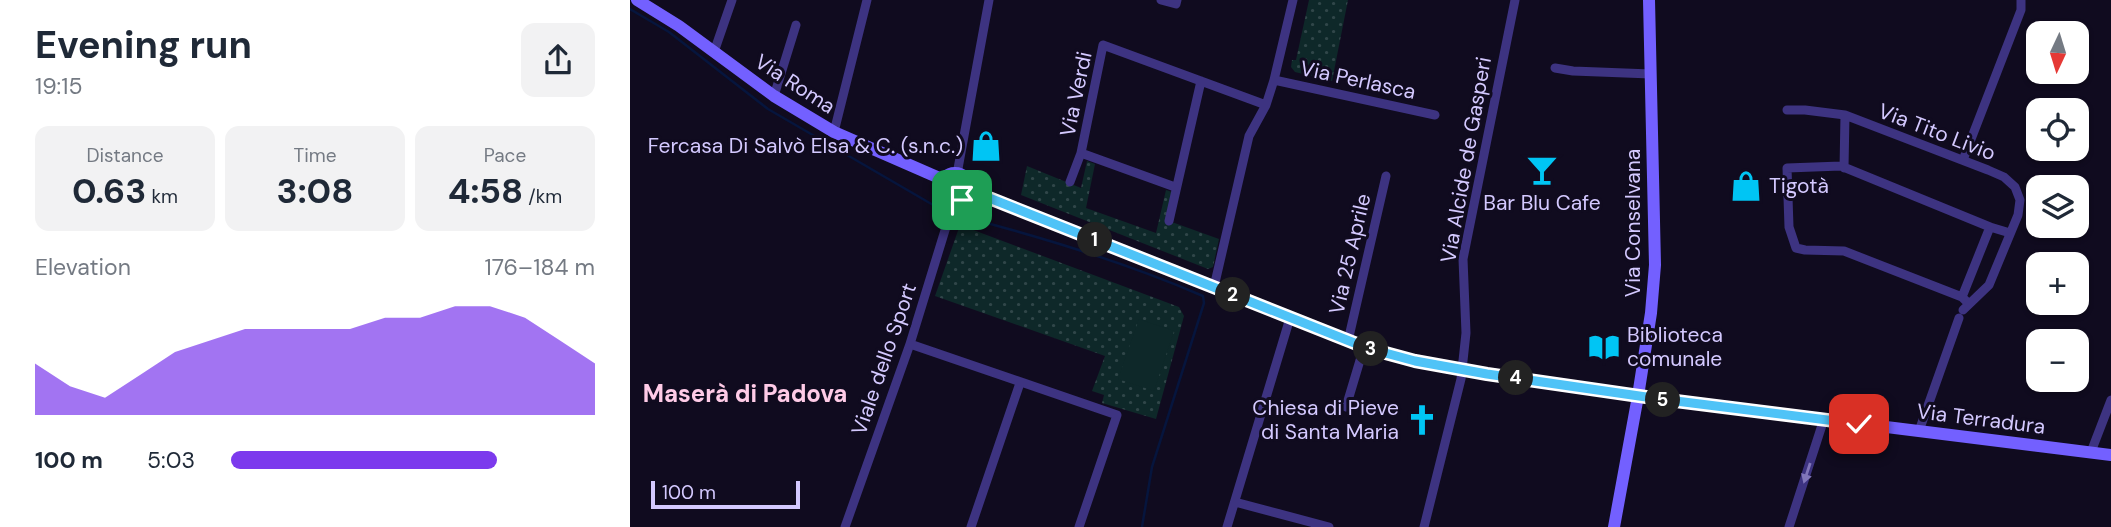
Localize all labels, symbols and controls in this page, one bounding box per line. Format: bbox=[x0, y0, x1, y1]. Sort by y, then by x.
text: Evening run bbox=[35, 20, 252, 70]
north arrow bbox=[2026, 21, 2090, 84]
map controls bbox=[2026, 21, 2089, 392]
button: share bbox=[521, 23, 595, 97]
street label: Via Roma bbox=[749, 48, 841, 120]
street label: Via Verdi bbox=[1053, 49, 1099, 139]
street label: Via Perlasca bbox=[1298, 54, 1418, 106]
street label: Via Alcide de Gasperi bbox=[1434, 55, 1498, 265]
text: 19:15 bbox=[35, 71, 82, 101]
street label: Via Tito Livio bbox=[1874, 97, 2000, 167]
button: locate bbox=[2026, 98, 2089, 161]
shop icon: Fercasa Di Salvò Elsa & C. (s.n.c.) bbox=[969, 129, 1003, 163]
place label: Fercasa Di Salvò Elsa & C. (s.n.c.) bbox=[648, 132, 963, 160]
text: Distance bbox=[86, 143, 164, 168]
text: Time bbox=[294, 143, 336, 168]
text: Pace bbox=[484, 143, 526, 168]
street label: Via Conselvana bbox=[1619, 149, 1647, 297]
bar icon: Bar Blu Cafe bbox=[1525, 153, 1559, 187]
text: 0.63 bbox=[72, 168, 146, 214]
text: 3:08 bbox=[277, 168, 353, 214]
text: 4:58 bbox=[448, 168, 523, 214]
shop icon: Tigotà bbox=[1729, 169, 1763, 203]
pin bbox=[932, 170, 992, 230]
place label: Tigotà bbox=[1769, 172, 1829, 200]
button: layers bbox=[2026, 175, 2089, 238]
icon: arrive bbox=[943, 181, 981, 219]
text: km bbox=[146, 184, 178, 209]
text: /km bbox=[523, 184, 562, 209]
place label: Bar Blu Cafe bbox=[1483, 189, 1601, 217]
street label: Via 25 Aprile bbox=[1323, 191, 1378, 317]
pin: 1 bbox=[1078, 222, 1112, 258]
text: 1 bbox=[1091, 227, 1098, 252]
text: Elevation bbox=[35, 252, 131, 282]
text: 176–184 m bbox=[485, 252, 595, 282]
button: + bbox=[2026, 252, 2089, 315]
pin: 2 bbox=[1216, 278, 1250, 312]
street label: Viale dello Sport bbox=[845, 279, 923, 439]
text: 2 bbox=[1227, 282, 1238, 307]
place label: Biblioteca comunale bbox=[1627, 321, 1723, 373]
button: − bbox=[2026, 329, 2089, 392]
library icon: Biblioteca comunale bbox=[1587, 330, 1621, 364]
pin: 3 bbox=[1354, 332, 1388, 366]
text: 3 bbox=[1365, 336, 1376, 361]
pin: 4 bbox=[1498, 360, 1533, 396]
text: 4 bbox=[1509, 365, 1522, 390]
district label: Maserà di Padova bbox=[643, 378, 847, 409]
pin: 5 bbox=[1646, 382, 1680, 418]
text: 5 bbox=[1657, 387, 1668, 412]
place label: Chiesa di Pieve di Santa Maria bbox=[1252, 394, 1399, 446]
pin bbox=[1829, 394, 1889, 454]
street label: Via Terradura bbox=[1915, 397, 2047, 441]
church icon: Chiesa di Pieve di Santa Maria bbox=[1405, 403, 1439, 437]
icon: check bbox=[1840, 405, 1878, 443]
text: 100 m bbox=[35, 445, 103, 475]
text: 5:03 bbox=[147, 445, 195, 475]
one-way arrow bbox=[1801, 463, 1812, 484]
scale bar bbox=[651, 478, 800, 510]
text: 100 m bbox=[662, 480, 716, 505]

